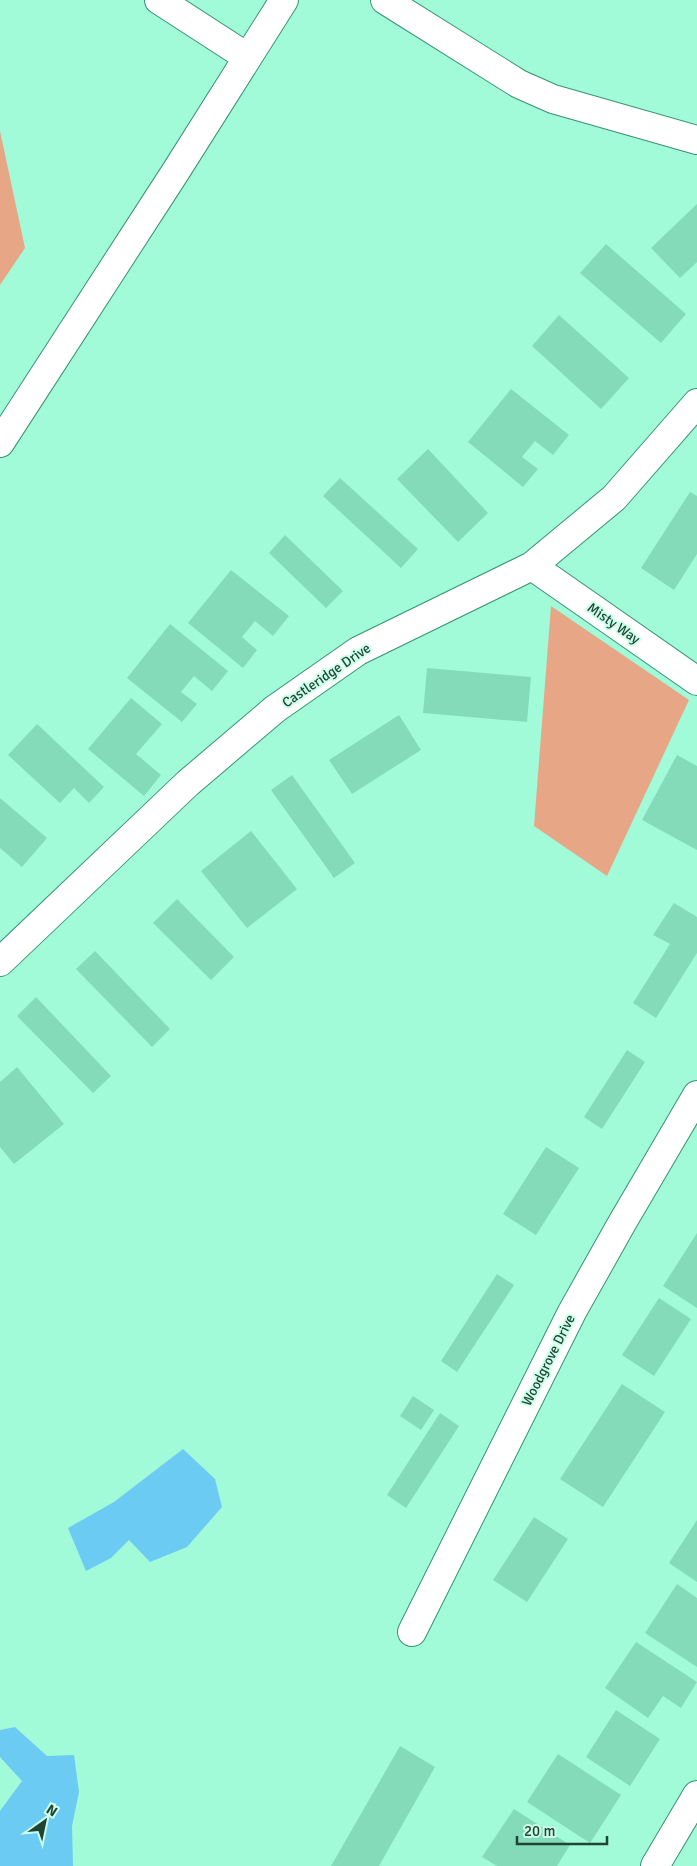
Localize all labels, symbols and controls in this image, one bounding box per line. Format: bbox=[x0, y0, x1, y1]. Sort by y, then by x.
street label: Misty Way bbox=[584, 599, 644, 648]
street label: Castleridge Drive bbox=[279, 640, 374, 711]
street label: Woodgrove Drive bbox=[518, 1312, 579, 1409]
north arrow bbox=[20, 1796, 70, 1846]
text: N bbox=[43, 1801, 61, 1820]
scale bar bbox=[517, 1814, 607, 1846]
text: 20 m bbox=[524, 1822, 555, 1840]

